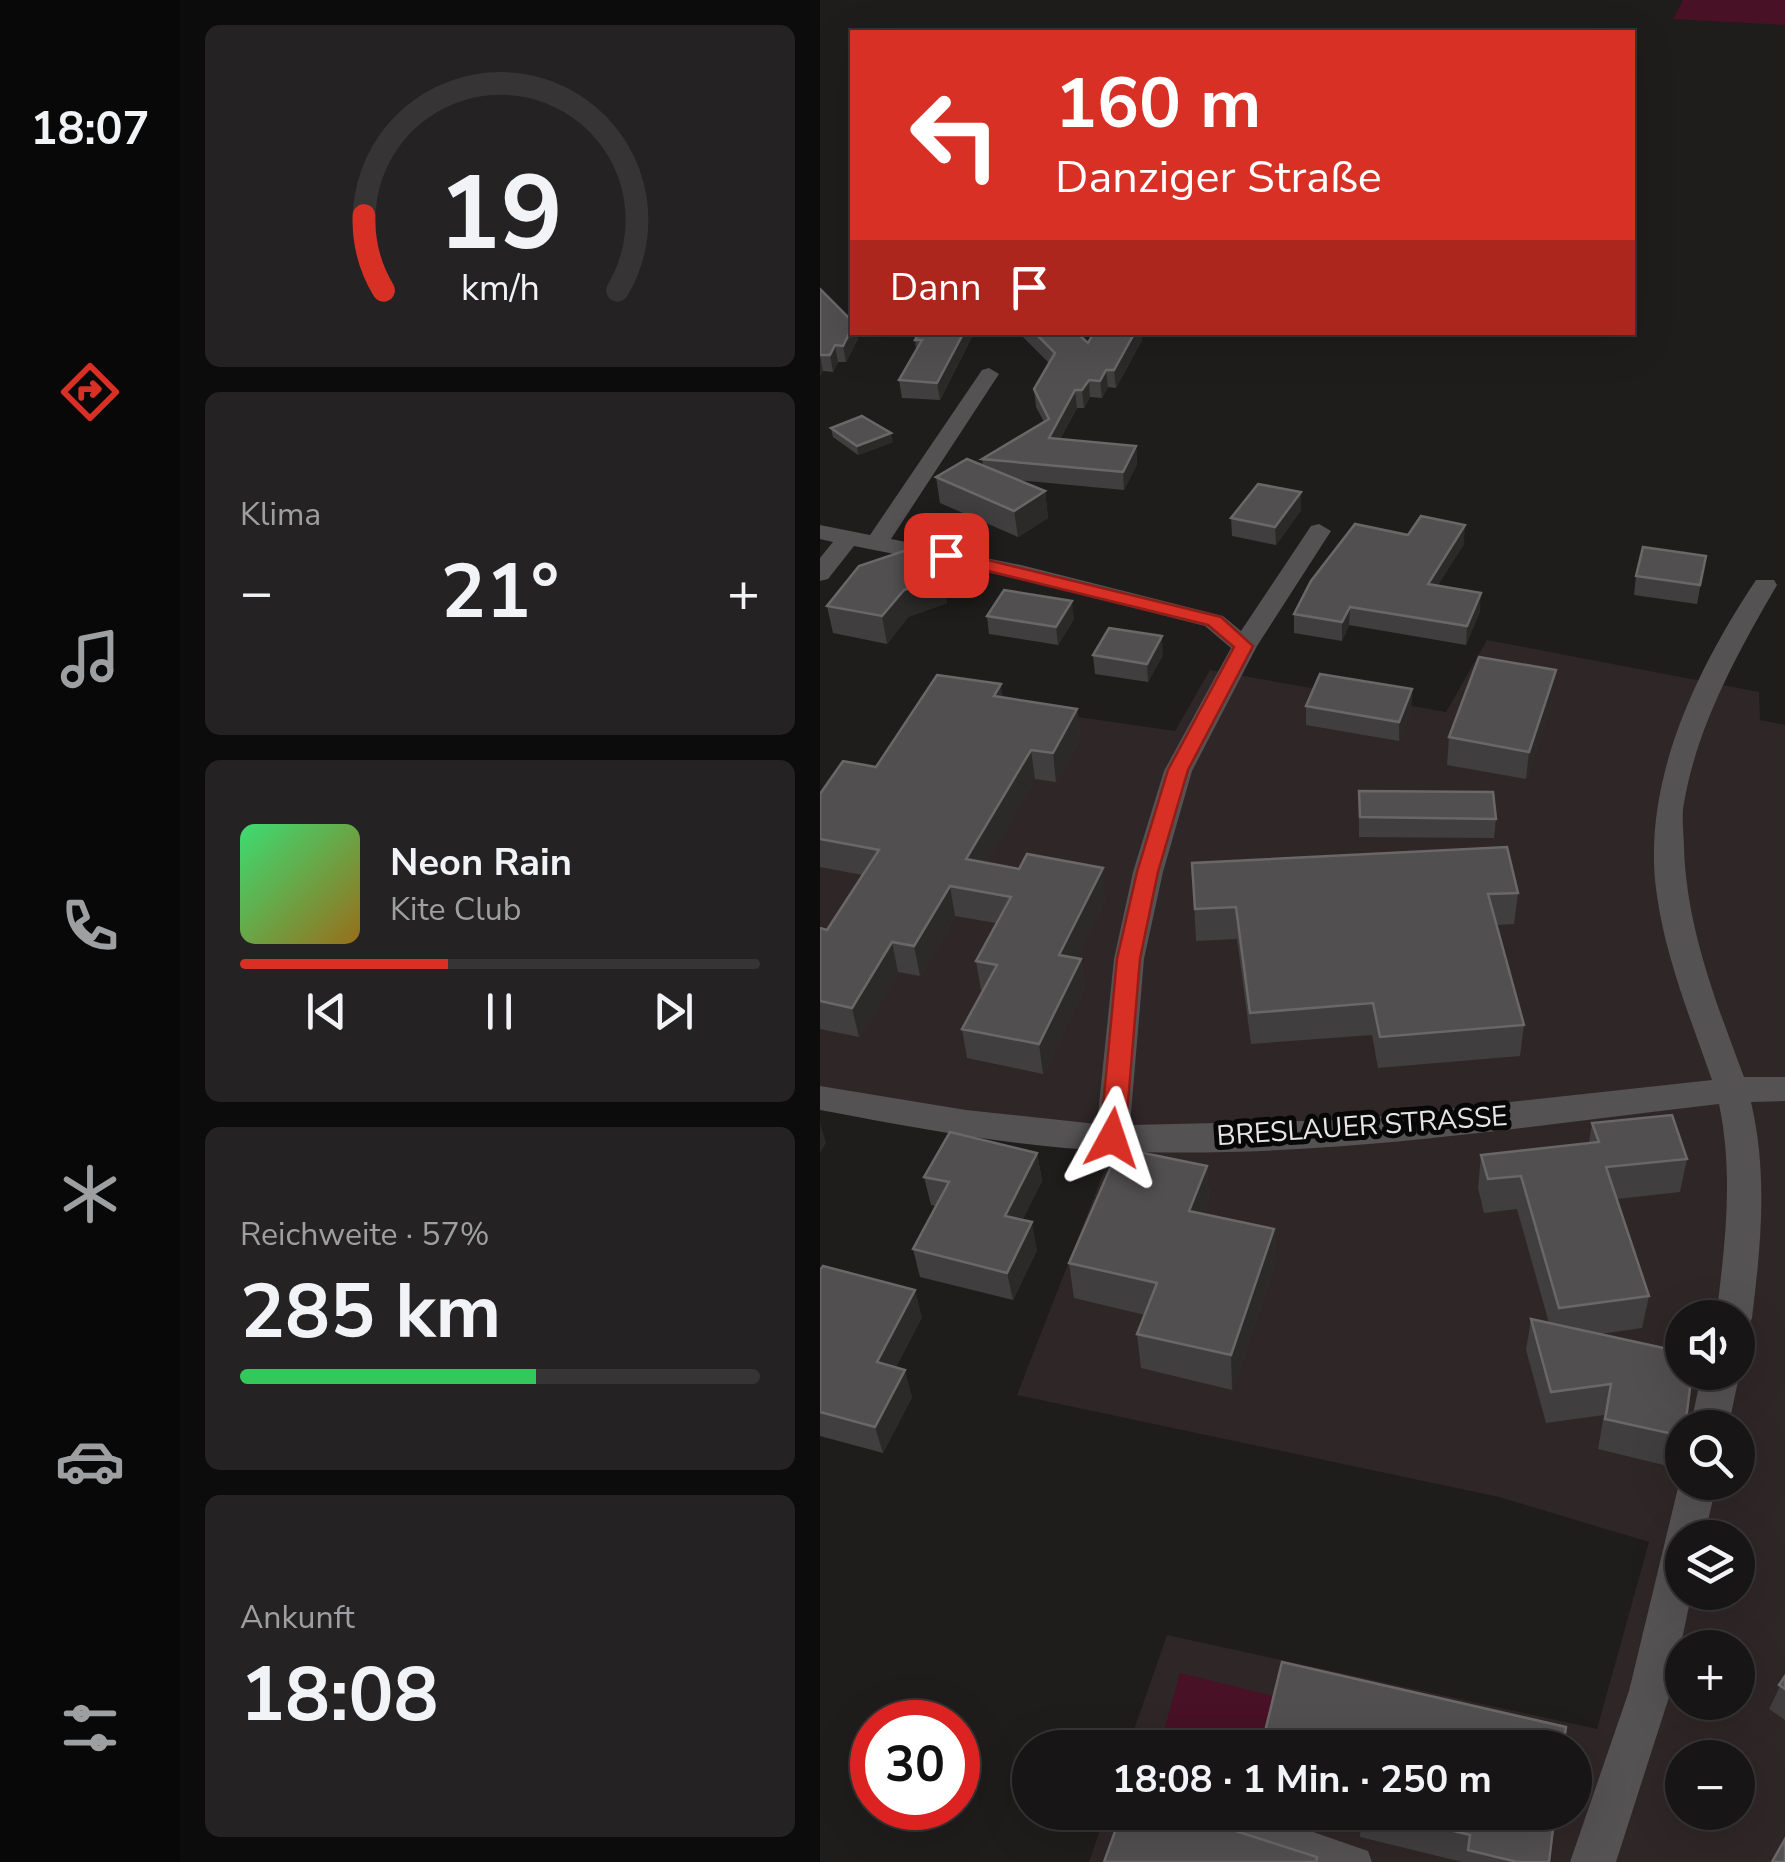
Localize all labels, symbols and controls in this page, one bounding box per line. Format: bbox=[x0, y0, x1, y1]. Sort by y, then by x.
text: 160 m bbox=[1055, 56, 1261, 152]
icon: left bbox=[890, 70, 1020, 200]
text: 18:07 bbox=[30, 99, 150, 160]
text: 19 bbox=[438, 143, 562, 285]
text: Danziger Straße bbox=[1055, 147, 1382, 208]
icon: arrive bbox=[1002, 260, 1057, 315]
text: Dann bbox=[890, 262, 982, 313]
text: km/h bbox=[461, 264, 539, 313]
icon: directions bbox=[55, 357, 125, 427]
text: Klima bbox=[240, 493, 321, 536]
pin bbox=[904, 513, 989, 598]
icon: arrive bbox=[919, 528, 974, 583]
text: 21° bbox=[441, 541, 559, 643]
text: − bbox=[240, 555, 273, 630]
text: + bbox=[727, 555, 760, 630]
icon: music bbox=[55, 624, 125, 694]
text: Neon Rain bbox=[390, 837, 572, 888]
text: Kite Club bbox=[390, 888, 521, 931]
icon: phone bbox=[55, 891, 125, 961]
icon: previous bbox=[299, 984, 354, 1039]
icon: pause bbox=[472, 984, 527, 1039]
icon: next bbox=[646, 984, 701, 1039]
position arrow bbox=[1060, 1086, 1164, 1190]
street label: BRESLAUER STRASSE bbox=[1215, 1097, 1509, 1155]
icon: climate bbox=[55, 1159, 125, 1229]
text: Reichweite · 57% bbox=[240, 1213, 489, 1256]
text: 285 km bbox=[240, 1261, 501, 1363]
map controls bbox=[1665, 1300, 1755, 1830]
button: sound bbox=[1665, 1300, 1755, 1390]
button: search bbox=[1665, 1410, 1755, 1500]
icon: car bbox=[55, 1426, 125, 1496]
button: layers bbox=[1665, 1520, 1755, 1610]
text: Ankunft bbox=[240, 1596, 355, 1639]
button: + bbox=[1665, 1630, 1755, 1720]
text: 18:08 bbox=[240, 1644, 439, 1746]
icon: filters bbox=[55, 1693, 125, 1763]
speed limit sign: 30 bbox=[850, 1700, 980, 1830]
button: − bbox=[1665, 1740, 1755, 1830]
text: 18:08 · 1 Min. · 250 m bbox=[1112, 1754, 1492, 1805]

